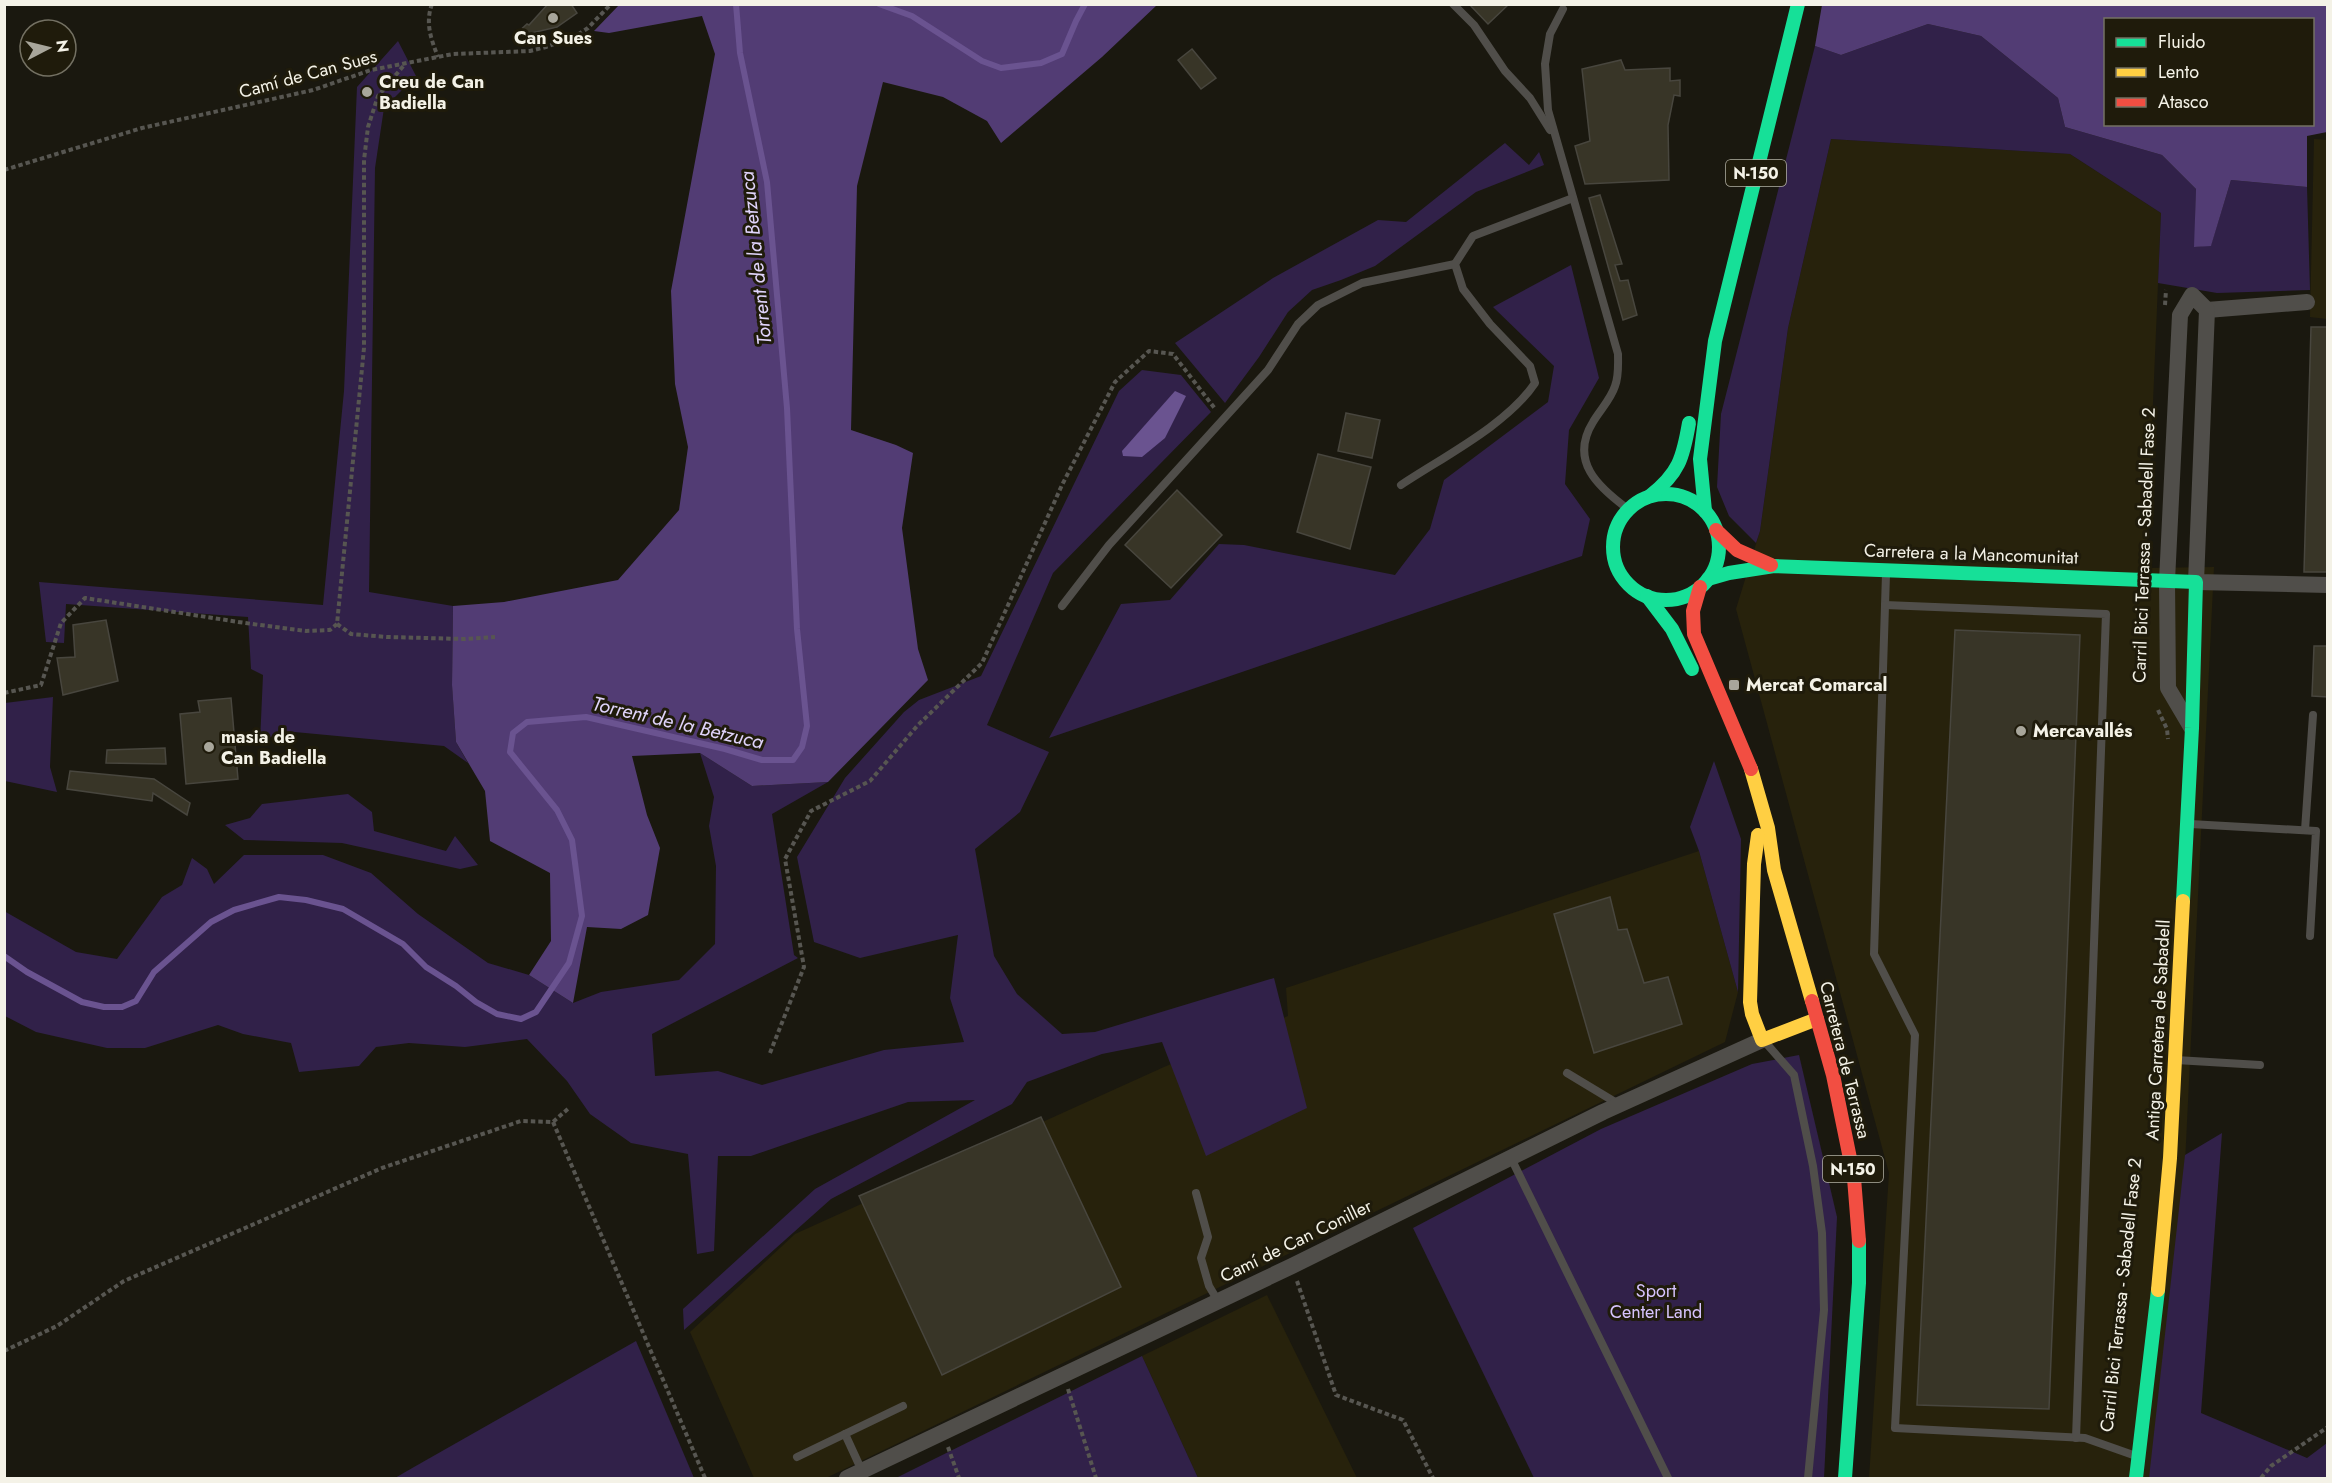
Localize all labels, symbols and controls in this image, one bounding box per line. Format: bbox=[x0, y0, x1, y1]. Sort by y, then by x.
marker: Can Sues bbox=[546, 11, 560, 25]
north arrow bbox=[18, 18, 78, 78]
legend bbox=[2104, 18, 2314, 126]
place label: Can Sues bbox=[514, 25, 592, 51]
text: Fluido bbox=[2158, 29, 2206, 55]
text: N bbox=[50, 39, 75, 54]
street label: Camí de Can Sues bbox=[236, 43, 380, 105]
text: Lento bbox=[2158, 59, 2199, 85]
place label: Creu de Can Badiella bbox=[379, 69, 484, 116]
marker: Creu de Can Badiella bbox=[360, 85, 374, 99]
text: Atasco bbox=[2158, 89, 2209, 115]
road number: N-150 bbox=[1726, 160, 1786, 186]
water label: Torrent de la Betzuca bbox=[732, 170, 780, 346]
street label: Carril Bici Terrassa - Sabadell Fase 2 bbox=[2126, 407, 2162, 683]
street label: Carretera a la Mancomunitat bbox=[1863, 537, 2079, 571]
place label: Mercat Comarcal bbox=[1746, 672, 1887, 698]
marker: Mercat Comarcal bbox=[1727, 678, 1741, 692]
water label: Torrent de la Betzuca bbox=[590, 689, 766, 757]
place label: Mercavallés bbox=[2033, 718, 2132, 744]
place label: masia de Can Badiella bbox=[221, 724, 327, 771]
marker: Mercavallés bbox=[2014, 724, 2028, 738]
marker: masia de Can Badiella bbox=[202, 740, 216, 754]
street label: Antiga Carretera de Sabadell bbox=[2139, 919, 2177, 1141]
street label: Carretera de Terrassa bbox=[1813, 979, 1877, 1141]
road number: N-150 bbox=[1823, 1156, 1883, 1182]
street label: Carril Bici Terrassa - Sabadell Fase 2 bbox=[2094, 1157, 2148, 1433]
street label: Camí de Can Coniller bbox=[1216, 1193, 1377, 1289]
park label: Sport Center Land bbox=[1610, 1278, 1702, 1325]

